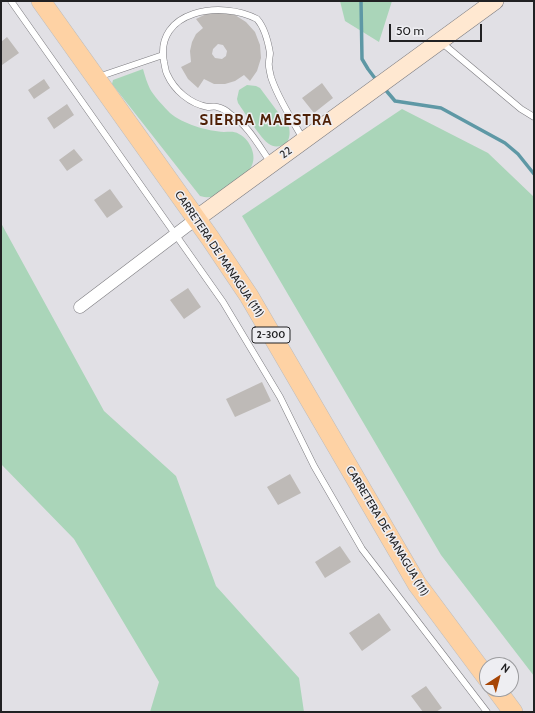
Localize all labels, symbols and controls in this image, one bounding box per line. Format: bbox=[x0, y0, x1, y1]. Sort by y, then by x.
scale bar bbox=[391, 16, 484, 42]
text: 50 m bbox=[396, 23, 424, 38]
district label: SIERRA MAESTRA bbox=[199, 112, 333, 130]
street label: 22 bbox=[277, 144, 295, 162]
street label: CARRETERA DE MANAGUA (111) bbox=[172, 188, 266, 320]
road number: 2-300 bbox=[252, 327, 290, 343]
street label: CARRETERA DE MANAGUA (111) bbox=[343, 464, 431, 598]
north arrow bbox=[479, 657, 519, 697]
text: N bbox=[498, 660, 513, 676]

